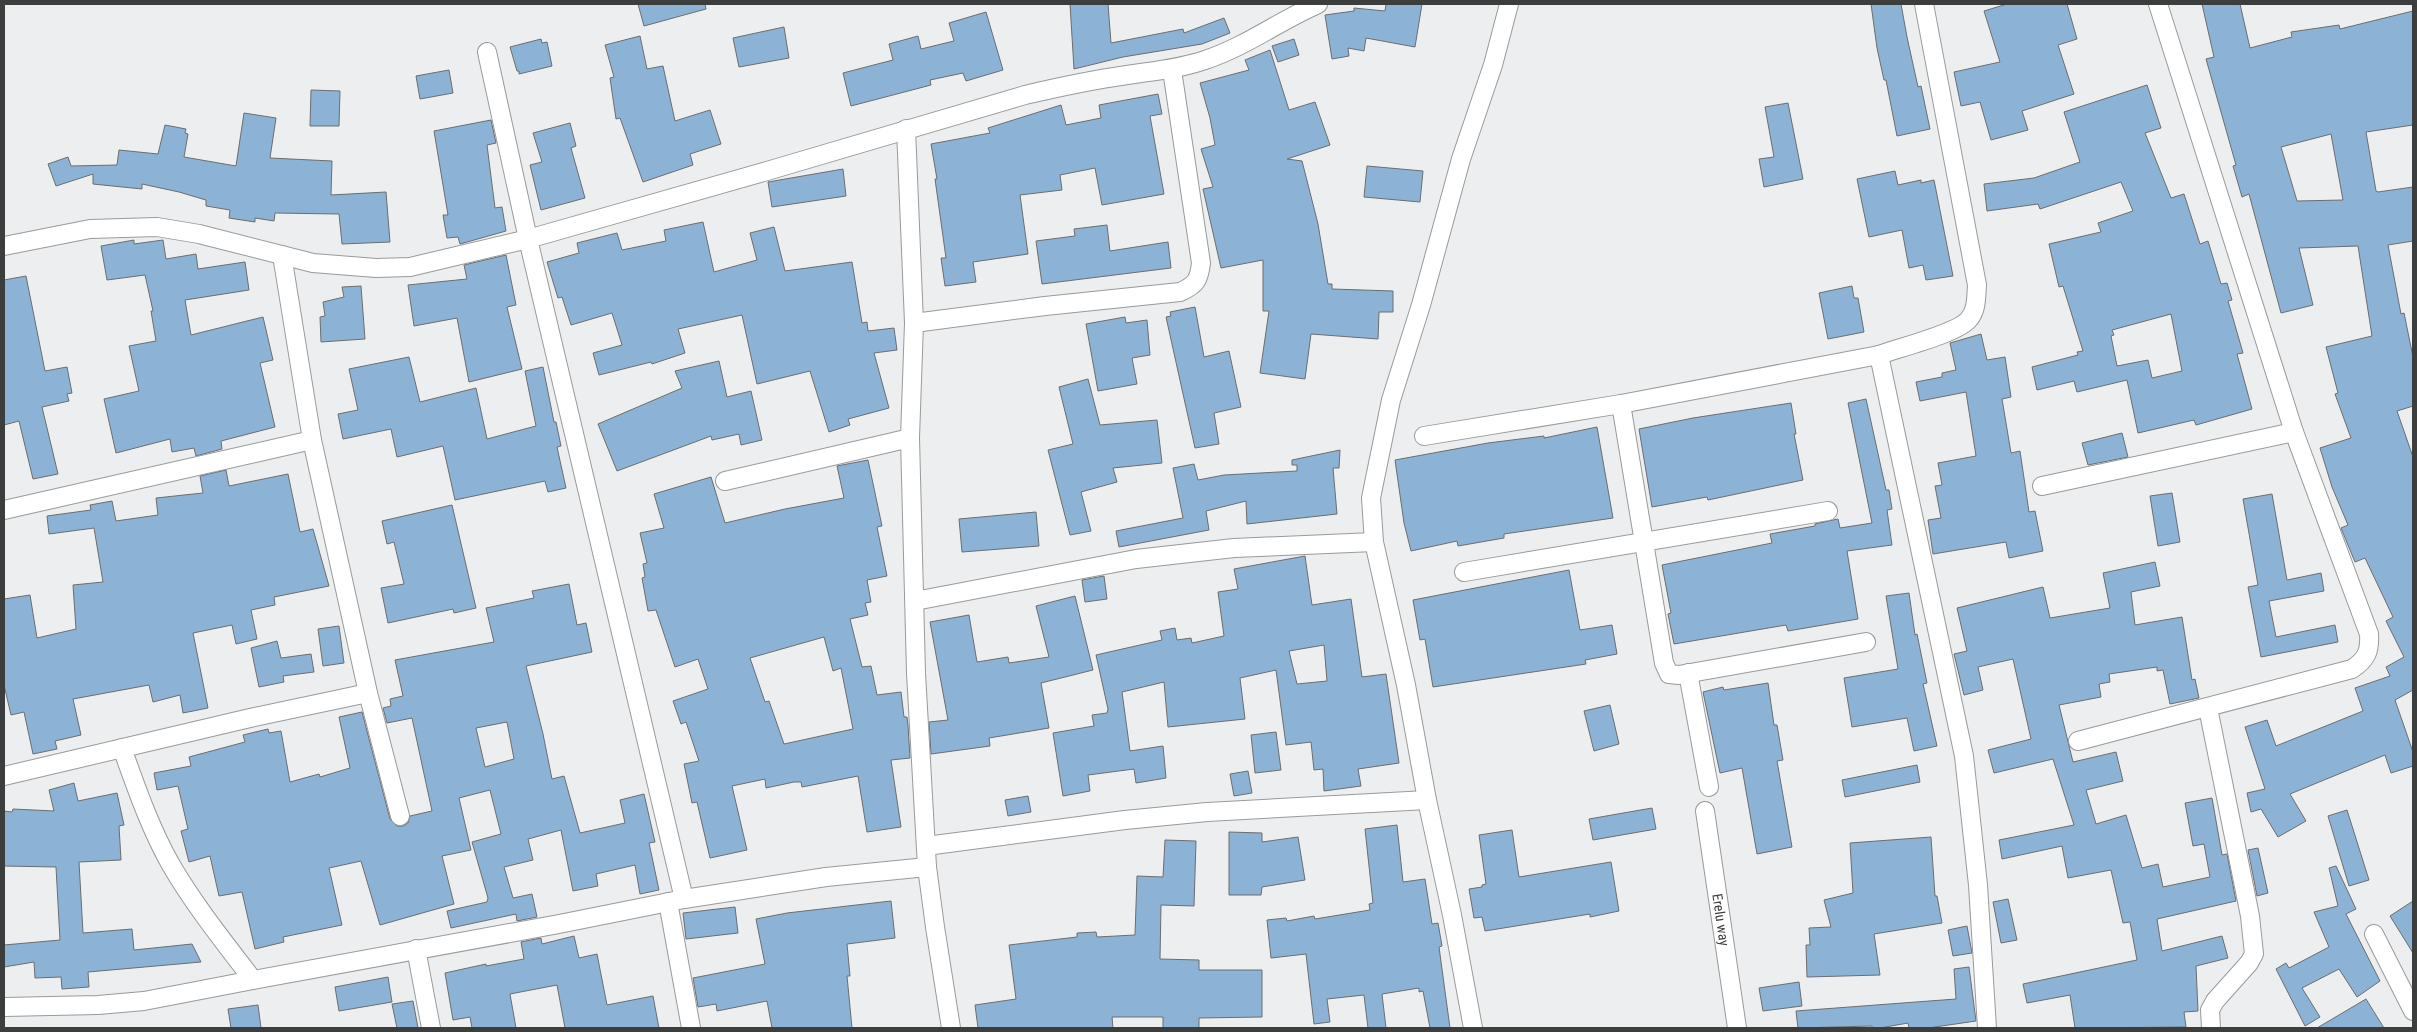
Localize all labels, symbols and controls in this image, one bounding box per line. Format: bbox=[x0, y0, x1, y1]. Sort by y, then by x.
street label: Erelu way bbox=[1709, 893, 1733, 947]

